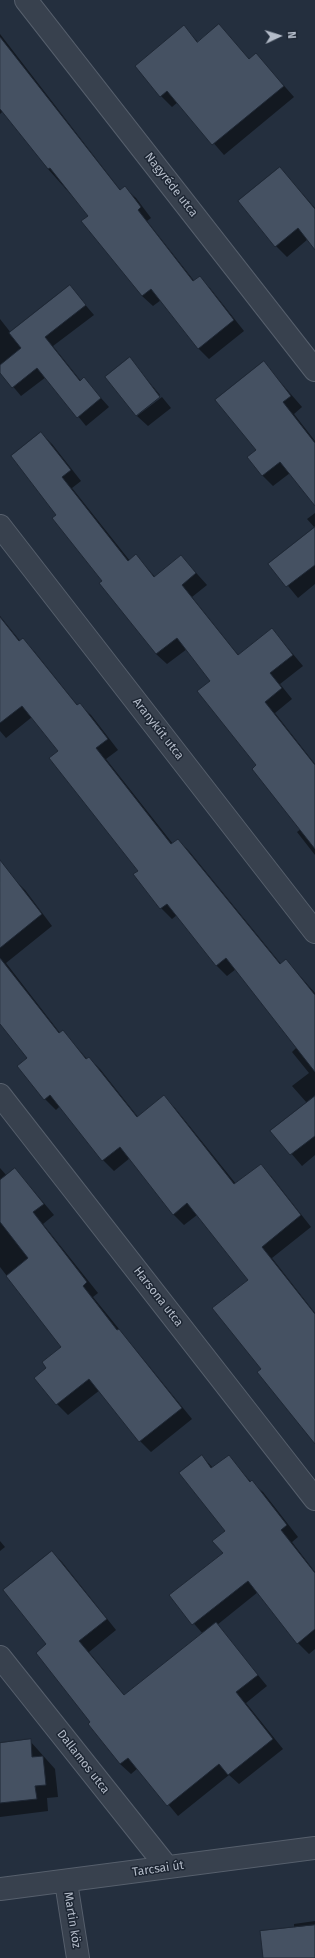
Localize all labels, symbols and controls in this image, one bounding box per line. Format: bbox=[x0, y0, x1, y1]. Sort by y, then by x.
north arrow bbox=[259, 16, 299, 56]
text: N bbox=[285, 31, 298, 39]
street label: Nagyréde utca bbox=[141, 150, 201, 220]
street label: Aranykút utca bbox=[129, 695, 187, 763]
street label: Harsona utca bbox=[130, 1264, 186, 1330]
street label: Dallamos utca bbox=[54, 1727, 112, 1797]
street label: Tarcsai út bbox=[131, 1858, 185, 1880]
street label: Martin köz bbox=[60, 1891, 84, 1949]

